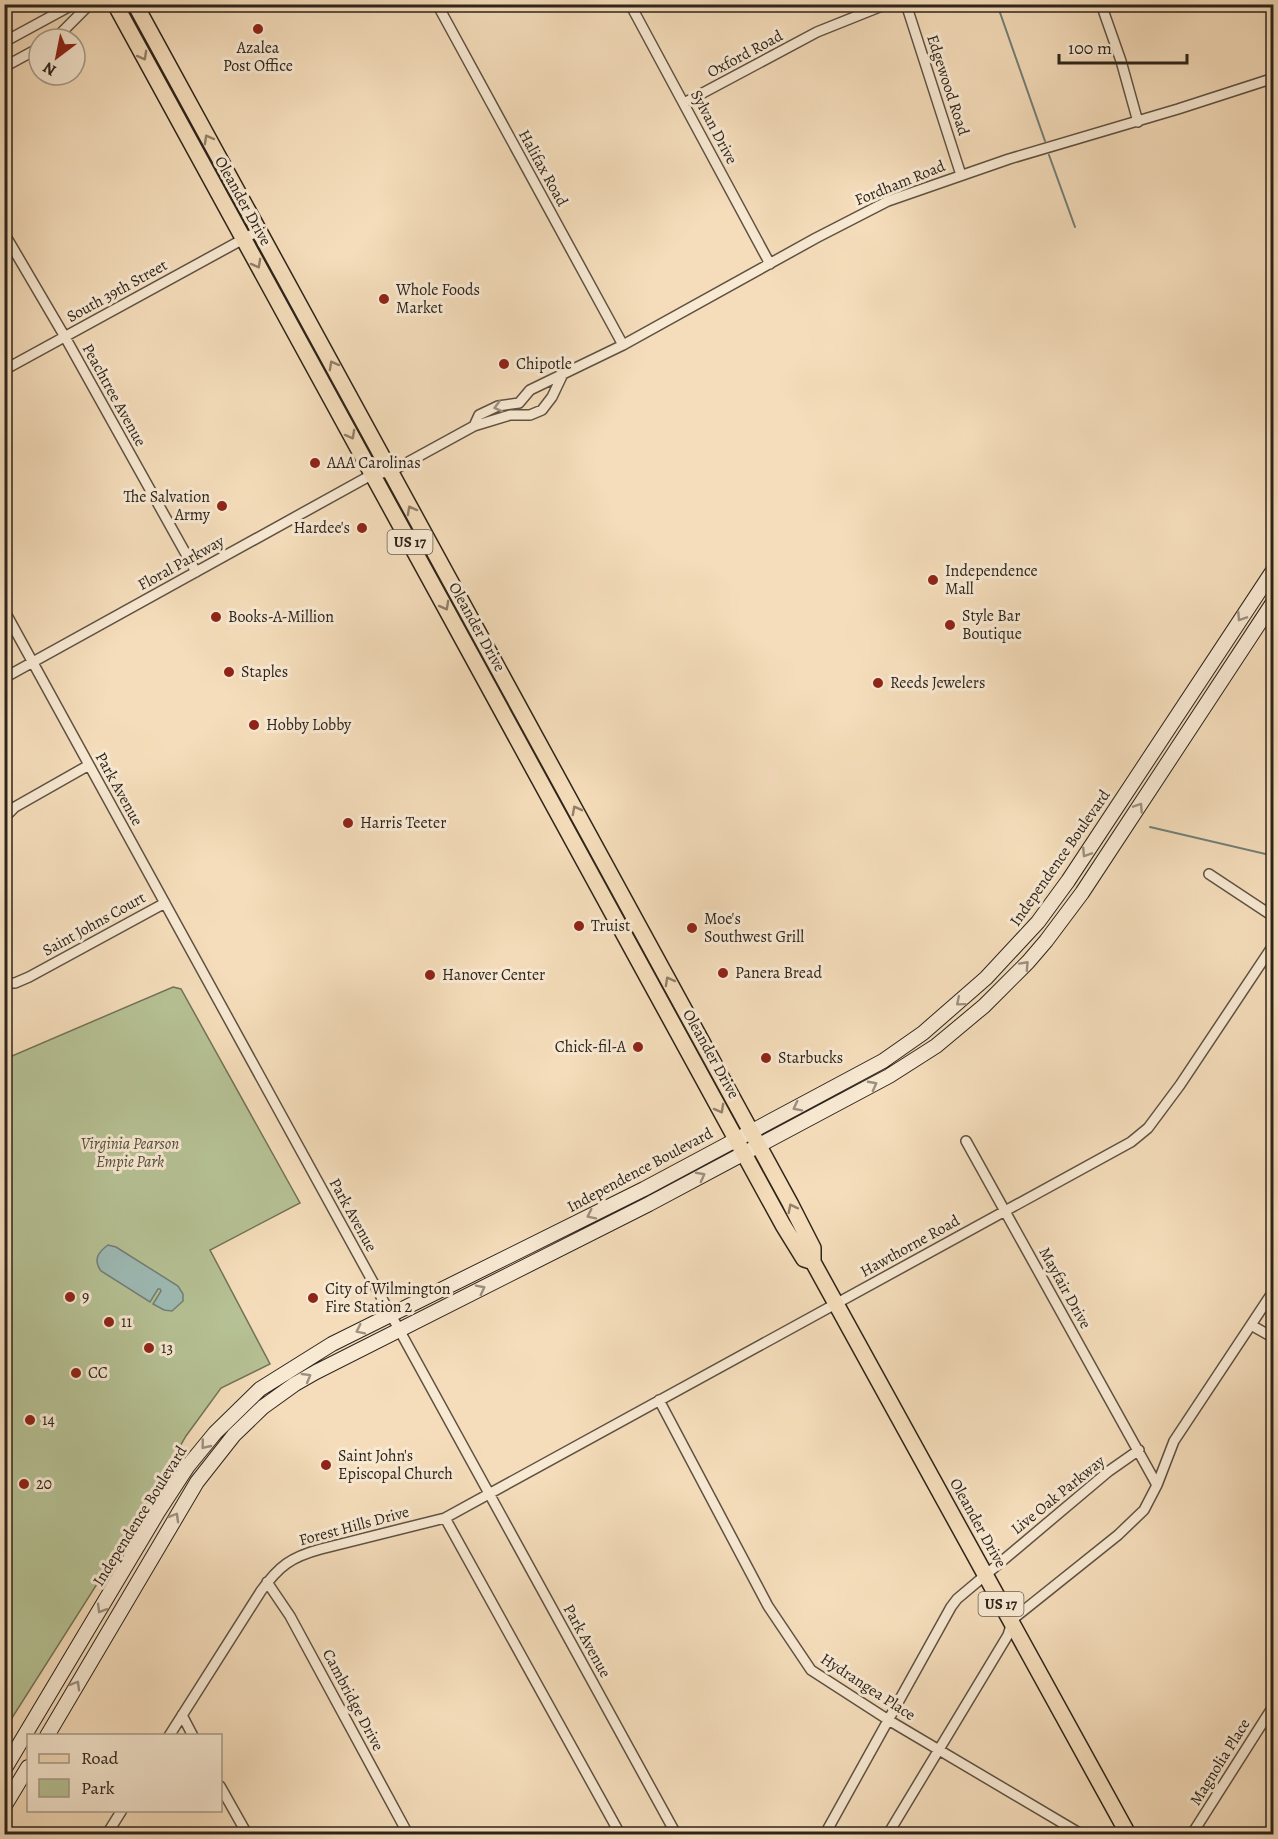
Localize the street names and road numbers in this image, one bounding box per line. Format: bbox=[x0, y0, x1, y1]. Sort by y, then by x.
street label: Oxford Road bbox=[703, 25, 787, 83]
street label: Edgewood Road bbox=[921, 32, 975, 139]
street label: Sylvan Drive bbox=[685, 86, 743, 168]
street label: Halifax Road bbox=[513, 126, 573, 211]
street label: Oleander Drive bbox=[209, 152, 277, 250]
street label: Fordham Road bbox=[851, 155, 949, 211]
street label: South 39th Street bbox=[63, 254, 171, 328]
street label: Peachtree Avenue bbox=[77, 340, 151, 450]
street label: Floral Parkway bbox=[134, 530, 229, 596]
road number: US 17 bbox=[388, 530, 432, 554]
street label: Oleander Drive bbox=[443, 578, 511, 676]
street label: Park Avenue bbox=[90, 748, 148, 830]
street label: Independence Boulevard bbox=[1005, 785, 1116, 931]
street label: Saint Johns Court bbox=[39, 887, 149, 961]
street label: Oleander Drive bbox=[677, 1005, 745, 1103]
street label: Independence Boulevard bbox=[563, 1122, 717, 1218]
street label: Park Avenue bbox=[324, 1174, 382, 1256]
street label: Hawthorne Road bbox=[856, 1209, 964, 1282]
street label: Mayfair Drive bbox=[1034, 1243, 1096, 1333]
street label: Independence Boulevard bbox=[88, 1441, 192, 1590]
street label: Live Oak Parkway bbox=[1006, 1450, 1110, 1540]
street label: Oleander Drive bbox=[944, 1474, 1012, 1572]
street label: Forest Hills Drive bbox=[296, 1501, 412, 1551]
road number: US 17 bbox=[978, 1592, 1024, 1616]
street label: Park Avenue bbox=[558, 1600, 616, 1682]
street label: Cambridge Drive bbox=[317, 1645, 389, 1755]
street label: Hydrangea Place bbox=[816, 1648, 920, 1726]
street label: Magnolia Place bbox=[1185, 1714, 1255, 1810]

